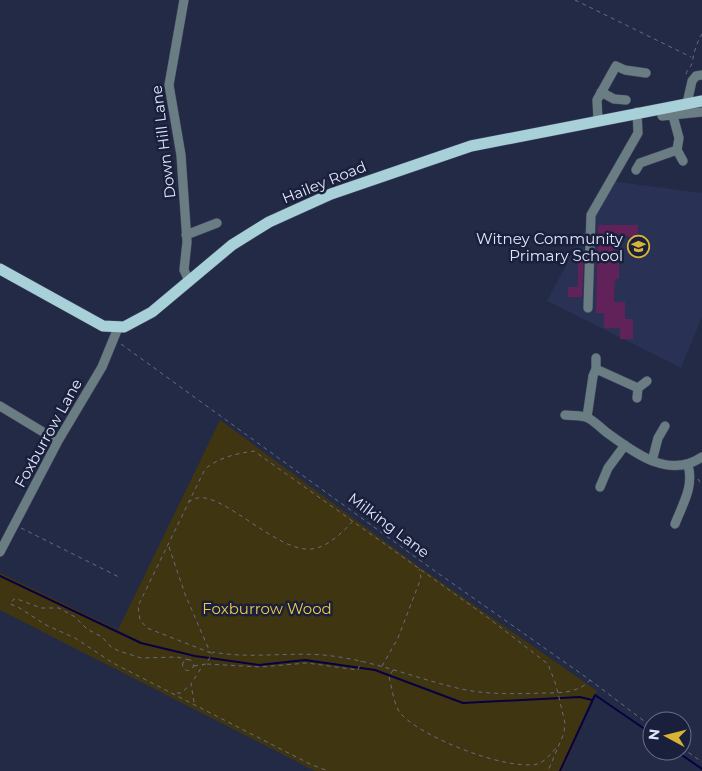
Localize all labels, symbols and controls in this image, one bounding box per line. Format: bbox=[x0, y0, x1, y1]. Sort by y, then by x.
street label: Down Hill Lane bbox=[147, 84, 179, 200]
street label: Hailey Road bbox=[279, 156, 369, 208]
place label: Witney Community Primary School bbox=[476, 229, 624, 265]
school or university icon: Witney Community Primary School bbox=[627, 235, 651, 259]
street label: Foxburrow Lane bbox=[10, 375, 86, 491]
street label: Milking Lane bbox=[345, 488, 433, 562]
park label: Foxburrow Wood bbox=[202, 599, 332, 618]
north arrow bbox=[642, 711, 692, 761]
text: N bbox=[644, 728, 664, 741]

